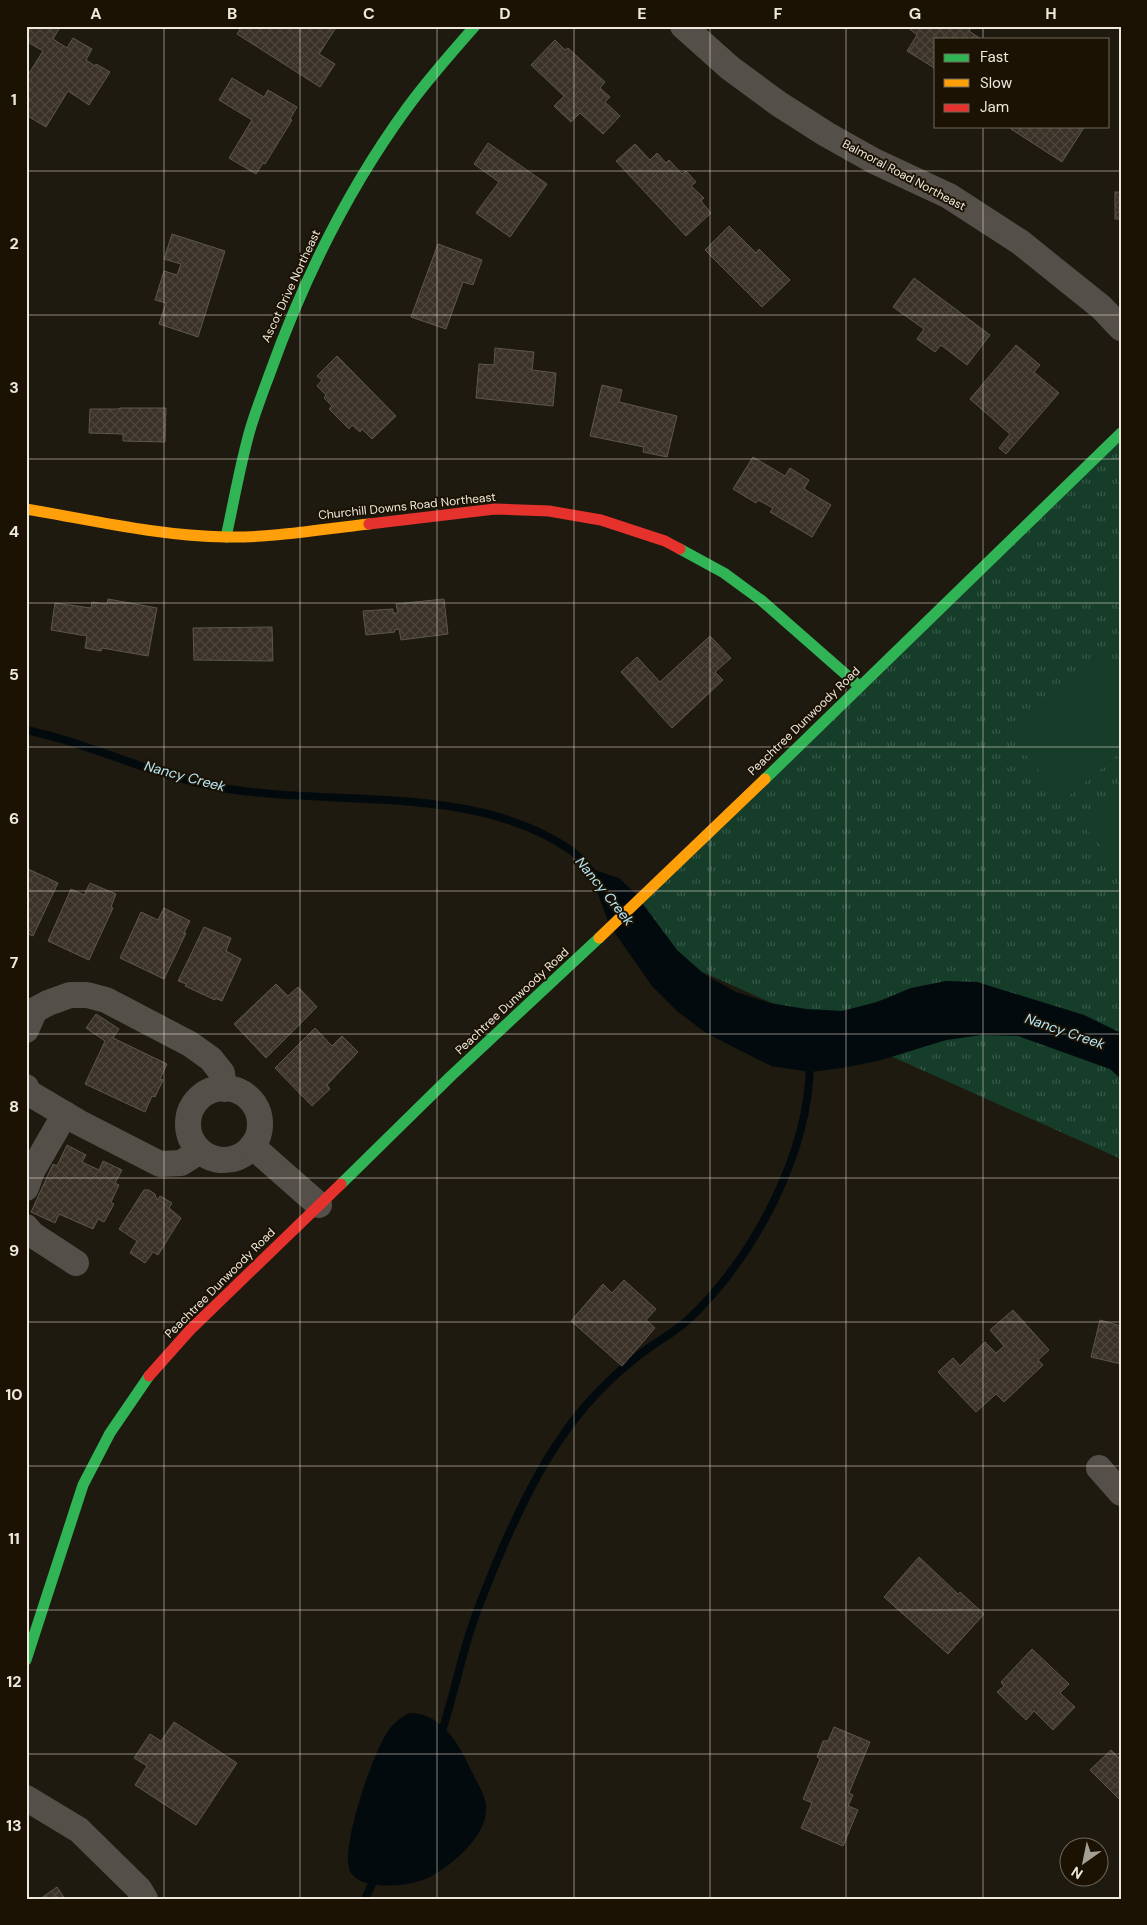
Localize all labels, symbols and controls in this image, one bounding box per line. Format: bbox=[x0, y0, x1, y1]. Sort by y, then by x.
text: A bbox=[90, 3, 102, 24]
text: B bbox=[227, 3, 237, 24]
text: C bbox=[363, 3, 375, 24]
text: D bbox=[499, 3, 511, 24]
text: E bbox=[637, 3, 647, 24]
text: F bbox=[774, 3, 783, 24]
text: G bbox=[909, 3, 921, 24]
text: H bbox=[1045, 3, 1057, 24]
legend bbox=[934, 38, 1110, 128]
text: Fast bbox=[980, 47, 1009, 67]
text: Slow bbox=[980, 73, 1013, 93]
text: 1 bbox=[11, 89, 17, 110]
text: Jam bbox=[980, 97, 1009, 117]
street label: Balmoral Road Northeast bbox=[840, 136, 969, 214]
street label: Ascot Drive Northeast bbox=[258, 227, 324, 345]
text: 2 bbox=[9, 233, 19, 254]
text: 3 bbox=[9, 377, 19, 398]
street label: Churchill Downs Road Northeast bbox=[317, 489, 497, 523]
text: 4 bbox=[9, 521, 19, 542]
street label: Peachtree Dunwoody Road bbox=[745, 663, 863, 779]
text: 5 bbox=[9, 664, 19, 685]
water label: Nancy Creek bbox=[142, 757, 228, 796]
text: 6 bbox=[9, 808, 19, 829]
water label: Nancy Creek bbox=[572, 853, 639, 930]
street label: Peachtree Dunwoody Road bbox=[452, 944, 572, 1058]
text: 7 bbox=[10, 952, 19, 973]
water label: Nancy Creek bbox=[1023, 1009, 1108, 1053]
text: 8 bbox=[9, 1096, 19, 1117]
street label: Peachtree Dunwoody Road bbox=[161, 1224, 279, 1342]
text: 9 bbox=[9, 1240, 19, 1261]
text: 10 bbox=[5, 1384, 23, 1405]
text: 11 bbox=[8, 1528, 20, 1549]
text: 12 bbox=[6, 1671, 22, 1692]
text: 13 bbox=[6, 1815, 22, 1836]
north arrow bbox=[1060, 1838, 1110, 1888]
text: N bbox=[1068, 1863, 1086, 1883]

